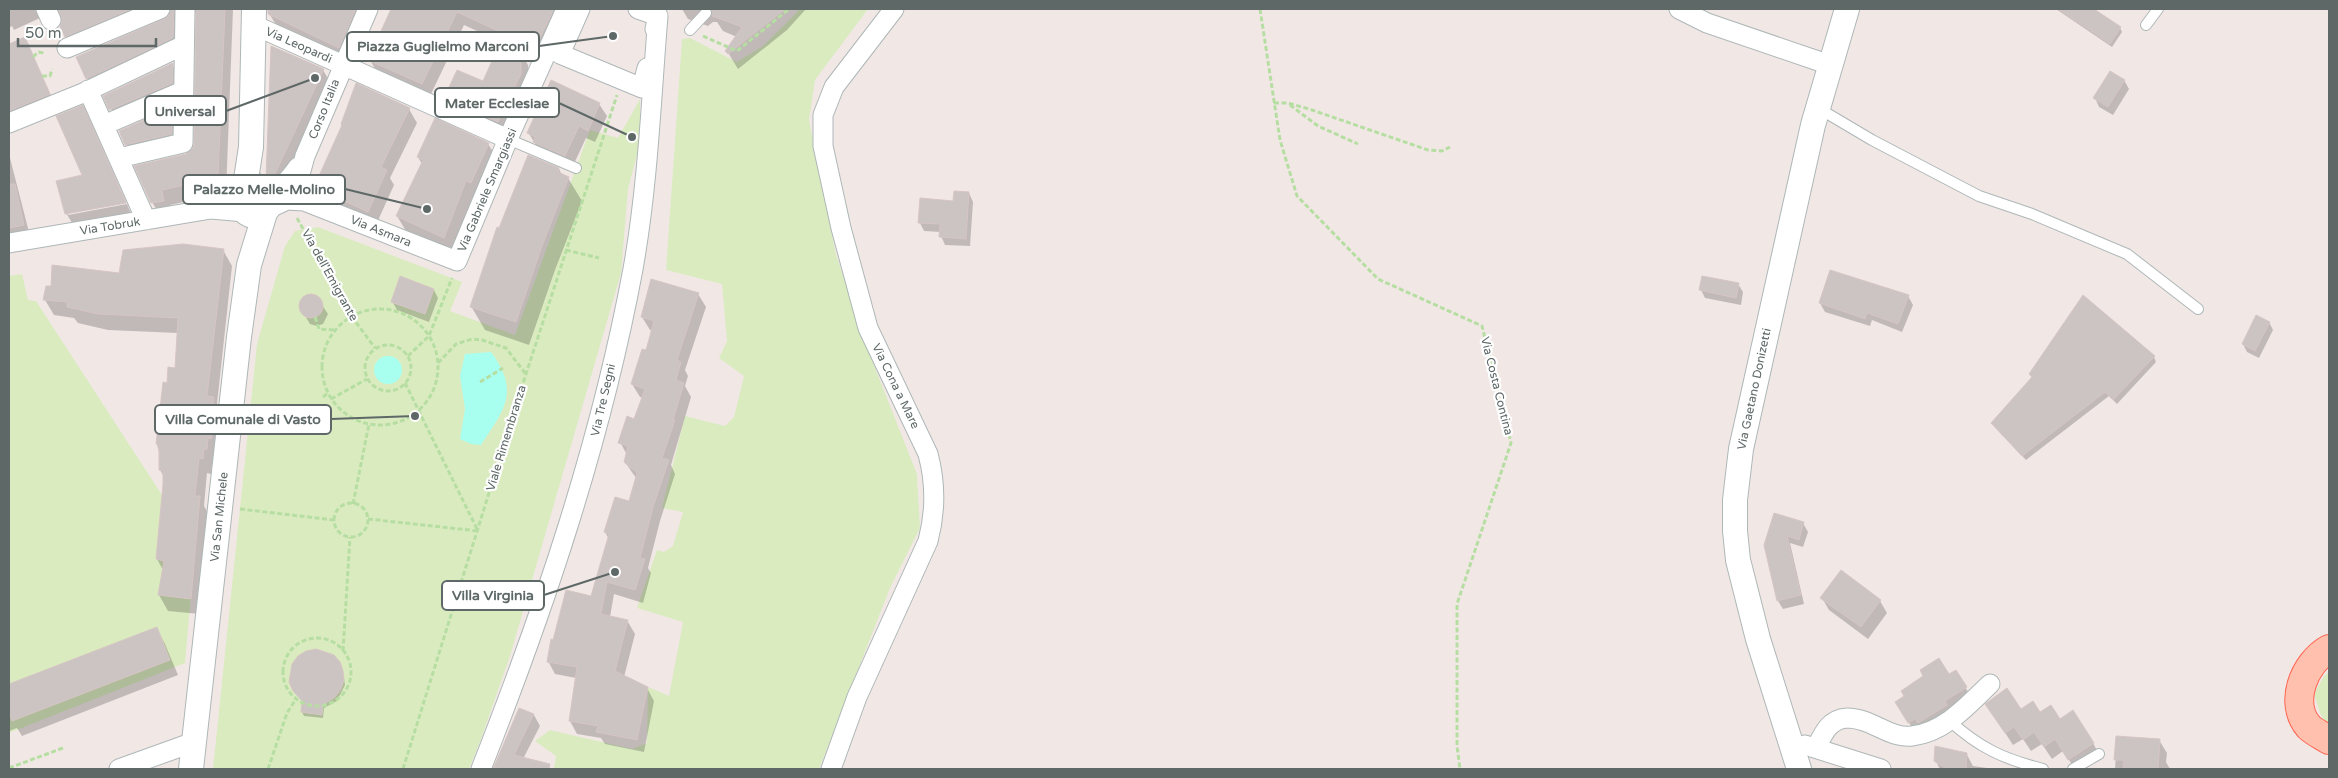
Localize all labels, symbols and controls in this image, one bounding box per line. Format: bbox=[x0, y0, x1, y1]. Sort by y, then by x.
scale bar bbox=[18, 15, 155, 47]
text: 50 m bbox=[25, 24, 62, 42]
street label: Via Leopardi bbox=[264, 24, 334, 66]
callout: Piazza Guglielmo Marconi bbox=[347, 32, 539, 61]
text: Piazza Guglielmo Marconi bbox=[357, 38, 529, 55]
street label: Corso Italia bbox=[306, 77, 342, 141]
callout: Mater Ecclesiae bbox=[435, 88, 559, 117]
text: Mater Ecclesiae bbox=[445, 95, 549, 112]
callout: Universal bbox=[145, 96, 226, 125]
text: Universal bbox=[154, 103, 216, 120]
street label: Via Gabriele Smargiassi bbox=[455, 126, 519, 254]
callout: Palazzo Melle-Molino bbox=[183, 175, 345, 204]
text: Palazzo Melle-Molino bbox=[193, 181, 336, 198]
street label: Via Asmara bbox=[348, 212, 414, 250]
street label: Via Tobruk bbox=[79, 214, 142, 238]
street label: Via dell'Emigrante bbox=[299, 227, 361, 324]
street label: Via Gaetano Donizetti bbox=[1734, 327, 1774, 451]
street label: Via Costa Contina bbox=[1478, 335, 1516, 437]
street label: Via Cona a Mare bbox=[869, 341, 923, 431]
street label: Via Tre Segni bbox=[588, 362, 618, 438]
street label: Viale Rimembranza bbox=[483, 383, 529, 493]
callout: Villa Comunale di Vasto bbox=[155, 405, 331, 434]
text: Villa Comunale di Vasto bbox=[165, 411, 321, 428]
street label: Via San Michele bbox=[207, 471, 231, 563]
callout: Villa Virginia bbox=[442, 581, 544, 610]
text: Villa Virginia bbox=[452, 587, 534, 604]

